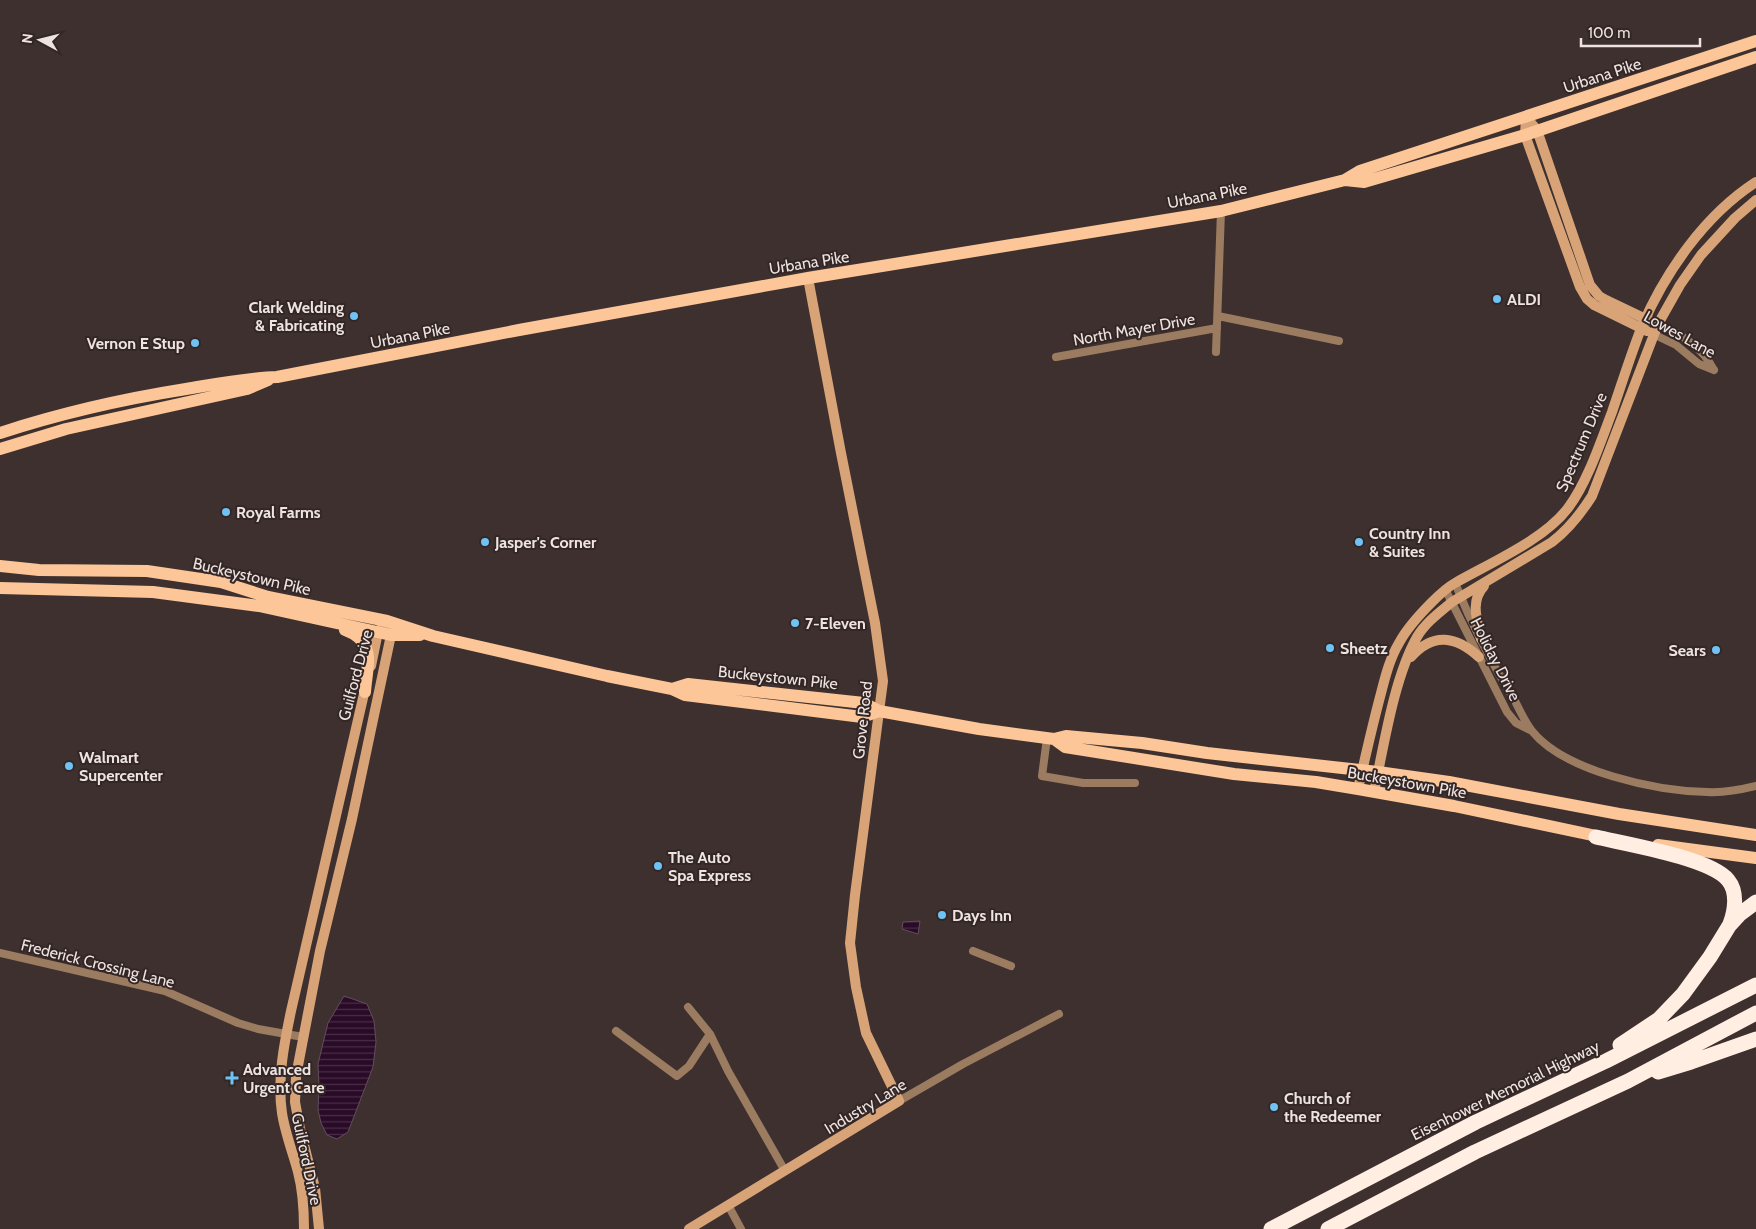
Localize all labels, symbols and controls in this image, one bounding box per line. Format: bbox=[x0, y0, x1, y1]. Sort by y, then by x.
north arrow bbox=[15, 15, 65, 65]
scale bar bbox=[1581, 15, 1700, 47]
text: 100 m bbox=[1588, 24, 1630, 42]
text: N bbox=[18, 32, 37, 44]
street label: Urbana Pike bbox=[1561, 54, 1643, 97]
street label: Urbana Pike bbox=[1166, 178, 1248, 213]
street label: Urbana Pike bbox=[768, 247, 850, 278]
place label: ALDI bbox=[1507, 290, 1541, 309]
marker: ALDI bbox=[1491, 293, 1503, 305]
place label: Clark Welding & Fabricating bbox=[248, 298, 344, 335]
street label: Lowes Lane bbox=[1640, 307, 1719, 362]
street label: North Mayer Drive bbox=[1072, 309, 1197, 350]
marker: Clark Welding & Fabricating bbox=[348, 310, 360, 322]
street label: Urbana Pike bbox=[369, 318, 451, 353]
place label: Vernon E Stup bbox=[87, 334, 185, 353]
marker: Vernon E Stup bbox=[189, 337, 201, 349]
street label: Spectrum Drive bbox=[1552, 390, 1611, 495]
place label: Royal Farms bbox=[236, 503, 321, 522]
marker: Royal Farms bbox=[220, 506, 232, 518]
place label: Country Inn & Suites bbox=[1369, 524, 1450, 561]
place label: Jasper's Corner bbox=[494, 533, 597, 552]
marker: Jasper's Corner bbox=[479, 536, 491, 548]
marker: Country Inn & Suites bbox=[1353, 536, 1365, 548]
street label: Buckeystown Pike bbox=[191, 554, 313, 599]
place label: 7-Eleven bbox=[805, 614, 866, 633]
street label: Holiday Drive bbox=[1466, 614, 1525, 704]
marker: 7-Eleven bbox=[789, 617, 801, 629]
street label: Guilford Drive bbox=[334, 628, 377, 723]
place label: Sheetz bbox=[1340, 639, 1388, 658]
place label: Sears bbox=[1668, 641, 1706, 660]
marker: Sheetz bbox=[1324, 642, 1336, 654]
marker: Sears bbox=[1710, 644, 1722, 656]
street label: Buckeystown Pike bbox=[717, 662, 839, 693]
street label: Grove Road bbox=[849, 680, 876, 760]
place label: Walmart Supercenter bbox=[79, 748, 163, 785]
marker: Walmart Supercenter bbox=[63, 760, 75, 772]
street label: Buckeystown Pike bbox=[1346, 763, 1468, 802]
place label: The Auto Spa Express bbox=[668, 848, 751, 885]
marker: The Auto Spa Express bbox=[652, 860, 664, 872]
place label: Days Inn bbox=[952, 906, 1012, 925]
marker: Days Inn bbox=[936, 909, 948, 921]
street label: Frederick Crossing Lane bbox=[19, 935, 177, 992]
street label: Eisenhower Memorial Highway bbox=[1408, 1036, 1603, 1144]
place label: Advanced Urgent Care bbox=[243, 1060, 325, 1097]
marker: Advanced Urgent Care bbox=[225, 1071, 239, 1085]
street label: Industry Lane bbox=[821, 1075, 909, 1138]
place label: Church of the Redeemer bbox=[1284, 1089, 1382, 1126]
marker: Church of the Redeemer bbox=[1268, 1101, 1280, 1113]
street label: Guilford Drive bbox=[288, 1111, 326, 1207]

